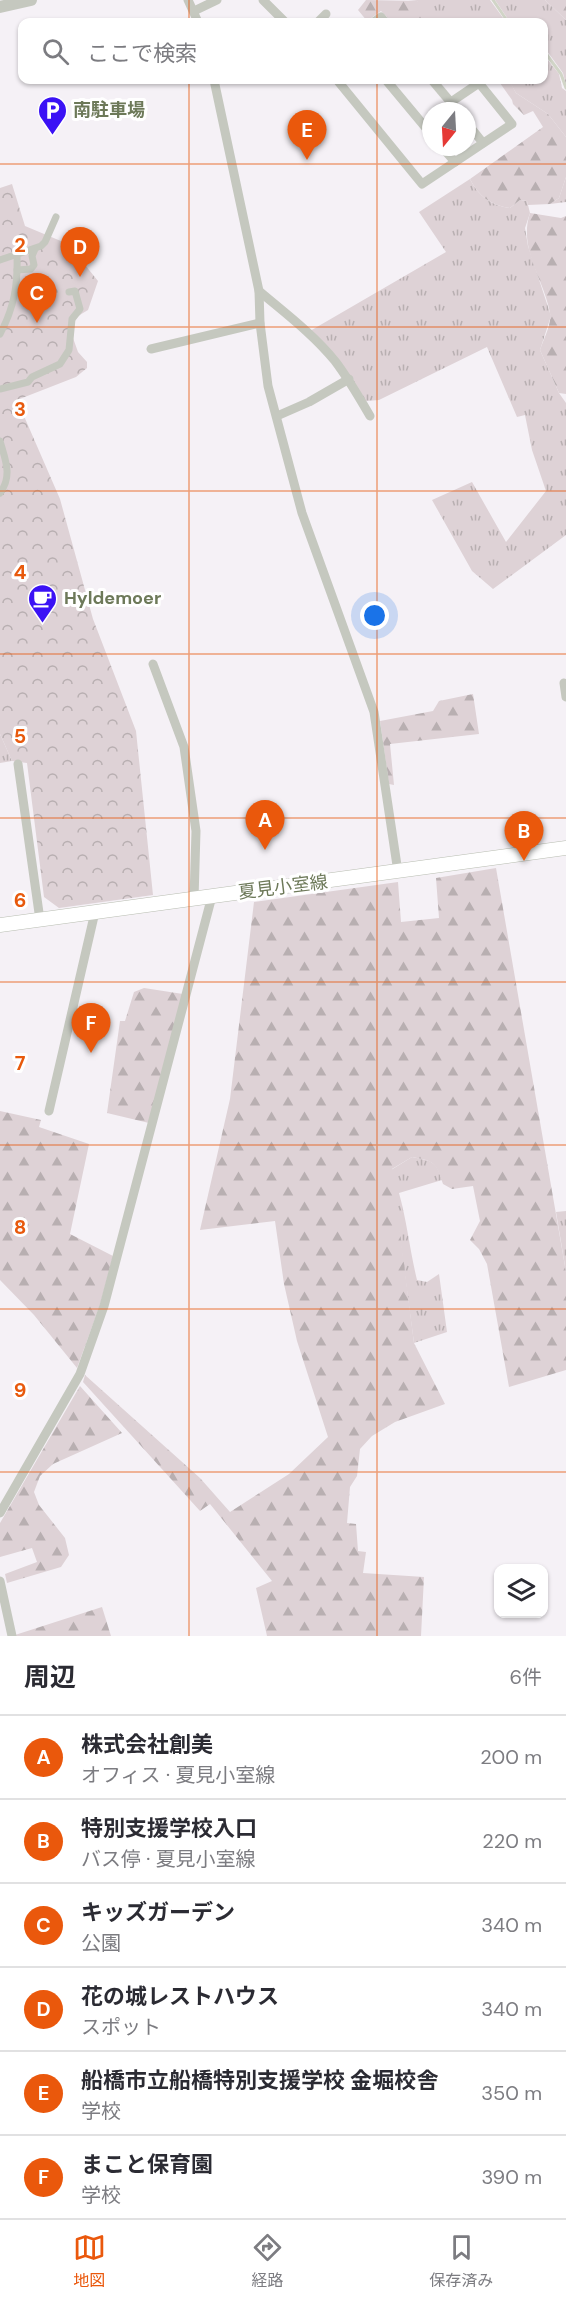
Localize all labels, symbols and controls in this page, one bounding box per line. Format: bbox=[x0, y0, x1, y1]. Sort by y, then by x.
search box bbox=[18, 18, 548, 84]
icon: search bbox=[39, 35, 72, 68]
text: ここで検索 bbox=[87, 39, 197, 68]
parking icon: 南駐車場 bbox=[36, 94, 68, 136]
place label: 南駐車場 bbox=[73, 98, 145, 122]
north arrow bbox=[422, 102, 476, 156]
pin: E bbox=[288, 110, 326, 160]
pin: D bbox=[60, 228, 100, 277]
text: 2 bbox=[14, 232, 26, 258]
pin: C bbox=[18, 274, 57, 323]
text: 3 bbox=[14, 396, 26, 422]
text: 4 bbox=[14, 559, 27, 585]
cafe icon: Hyldemoer bbox=[27, 582, 59, 624]
place label: Hyldemoer bbox=[64, 586, 161, 610]
your location bbox=[360, 601, 389, 630]
text: 5 bbox=[14, 723, 26, 749]
pin: A bbox=[246, 800, 284, 850]
pin: B bbox=[504, 812, 544, 861]
street label: 夏見小室線 bbox=[237, 870, 329, 904]
text: 6 bbox=[14, 887, 26, 913]
pin: F bbox=[72, 1004, 110, 1053]
text: 7 bbox=[15, 1050, 26, 1076]
text: 8 bbox=[14, 1214, 26, 1240]
text: 9 bbox=[14, 1377, 26, 1403]
map controls bbox=[494, 1564, 548, 1618]
button: layers bbox=[494, 1564, 548, 1618]
text: 周辺 bbox=[24, 1660, 76, 1694]
text: 6件 bbox=[509, 1664, 542, 1690]
text: 株式会社創美 bbox=[81, 1730, 213, 1759]
text: A bbox=[36, 1744, 51, 1770]
text: 200 m bbox=[480, 1744, 542, 1770]
text: オフィス · 夏見小室線 bbox=[81, 1762, 275, 1788]
text: 特別支援学校入口 bbox=[81, 1814, 257, 1843]
text: B bbox=[37, 1828, 50, 1854]
text: 220 m bbox=[482, 1828, 542, 1854]
text: バス停 · 夏見小室線 bbox=[81, 1846, 256, 1872]
text: キッズガーデン bbox=[81, 1898, 235, 1927]
text: C bbox=[36, 1912, 51, 1938]
text: 340 m bbox=[481, 1912, 542, 1938]
text: 公園 bbox=[81, 1930, 121, 1956]
text: 花の城レストハウス bbox=[81, 1982, 279, 2011]
text: D bbox=[36, 1996, 51, 2022]
text: 340 m bbox=[481, 1996, 542, 2022]
text: スポット bbox=[81, 2014, 161, 2040]
text: 船橋市立船橋特別支援学校 金堀校舎 bbox=[81, 2066, 438, 2095]
text: E bbox=[38, 2080, 49, 2106]
text: 350 m bbox=[481, 2080, 542, 2106]
text: 学校 bbox=[81, 2098, 121, 2124]
text: まこと保育園 bbox=[81, 2150, 213, 2179]
text: F bbox=[38, 2164, 49, 2190]
text: 390 m bbox=[481, 2164, 542, 2190]
text: 学校 bbox=[81, 2182, 121, 2208]
tab: 地図 bbox=[73, 2231, 106, 2291]
tab: 経路 bbox=[251, 2231, 284, 2291]
tab: 保存済み bbox=[429, 2231, 493, 2291]

